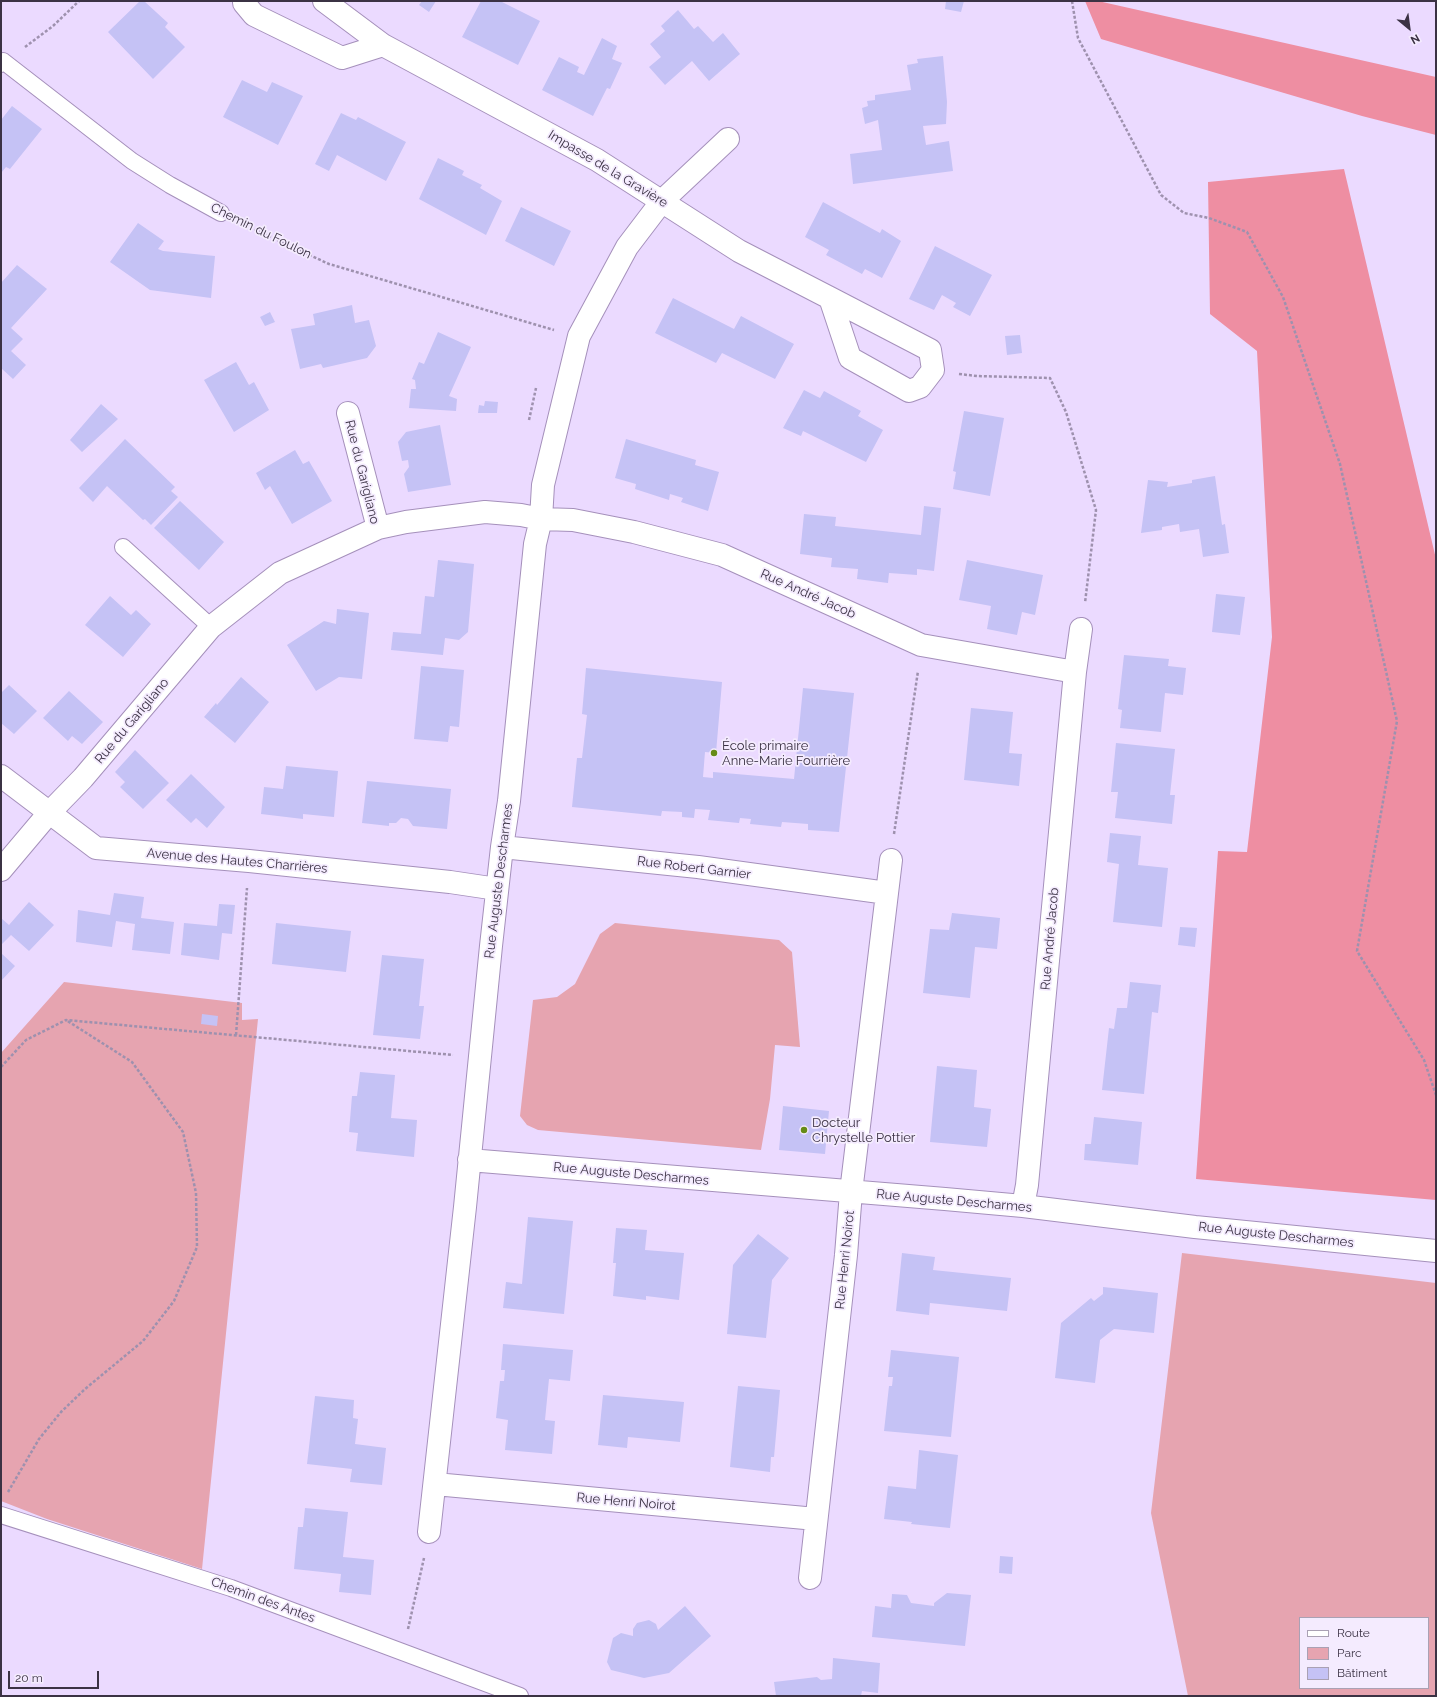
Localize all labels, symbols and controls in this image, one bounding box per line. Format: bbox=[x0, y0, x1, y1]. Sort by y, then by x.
north arrow bbox=[1389, 8, 1429, 48]
text: N bbox=[1408, 31, 1422, 47]
street label: Impasse de la Gravière bbox=[545, 127, 671, 211]
street label: Chemin du Foulon bbox=[208, 200, 314, 262]
street label: Rue du Garigliano bbox=[342, 418, 382, 526]
street label: Rue André Jacob bbox=[758, 566, 858, 622]
street label: Rue du Garigliano bbox=[92, 675, 172, 767]
place label: École primaire Anne-Marie Fourrière bbox=[722, 738, 850, 769]
marker: École primaire Anne-Marie Fourrière bbox=[709, 748, 719, 758]
street label: Rue Auguste Descharmes bbox=[482, 803, 516, 959]
street label: Avenue des Hautes Charrières bbox=[146, 845, 328, 877]
street label: Rue Robert Garnier bbox=[636, 853, 752, 883]
street label: Rue André Jacob bbox=[1038, 887, 1062, 991]
place label: Docteur Chrystelle Pottier bbox=[812, 1115, 915, 1146]
marker: Docteur Chrystelle Pottier bbox=[799, 1125, 809, 1135]
street label: Rue Auguste Descharmes bbox=[553, 1159, 709, 1189]
street label: Rue Auguste Descharmes bbox=[876, 1186, 1032, 1216]
street label: Rue Henri Noirot bbox=[832, 1210, 858, 1310]
street label: Rue Auguste Descharmes bbox=[1198, 1219, 1354, 1251]
street label: Rue Henri Noirot bbox=[576, 1490, 676, 1514]
street label: Chemin des Antes bbox=[209, 1574, 317, 1626]
legend bbox=[1299, 1617, 1429, 1689]
text: Route bbox=[1337, 1626, 1370, 1640]
text: Parc bbox=[1337, 1646, 1362, 1660]
scale bar bbox=[10, 1663, 101, 1689]
text: Bâtiment bbox=[1337, 1666, 1387, 1680]
text: 20 m bbox=[15, 1671, 43, 1685]

